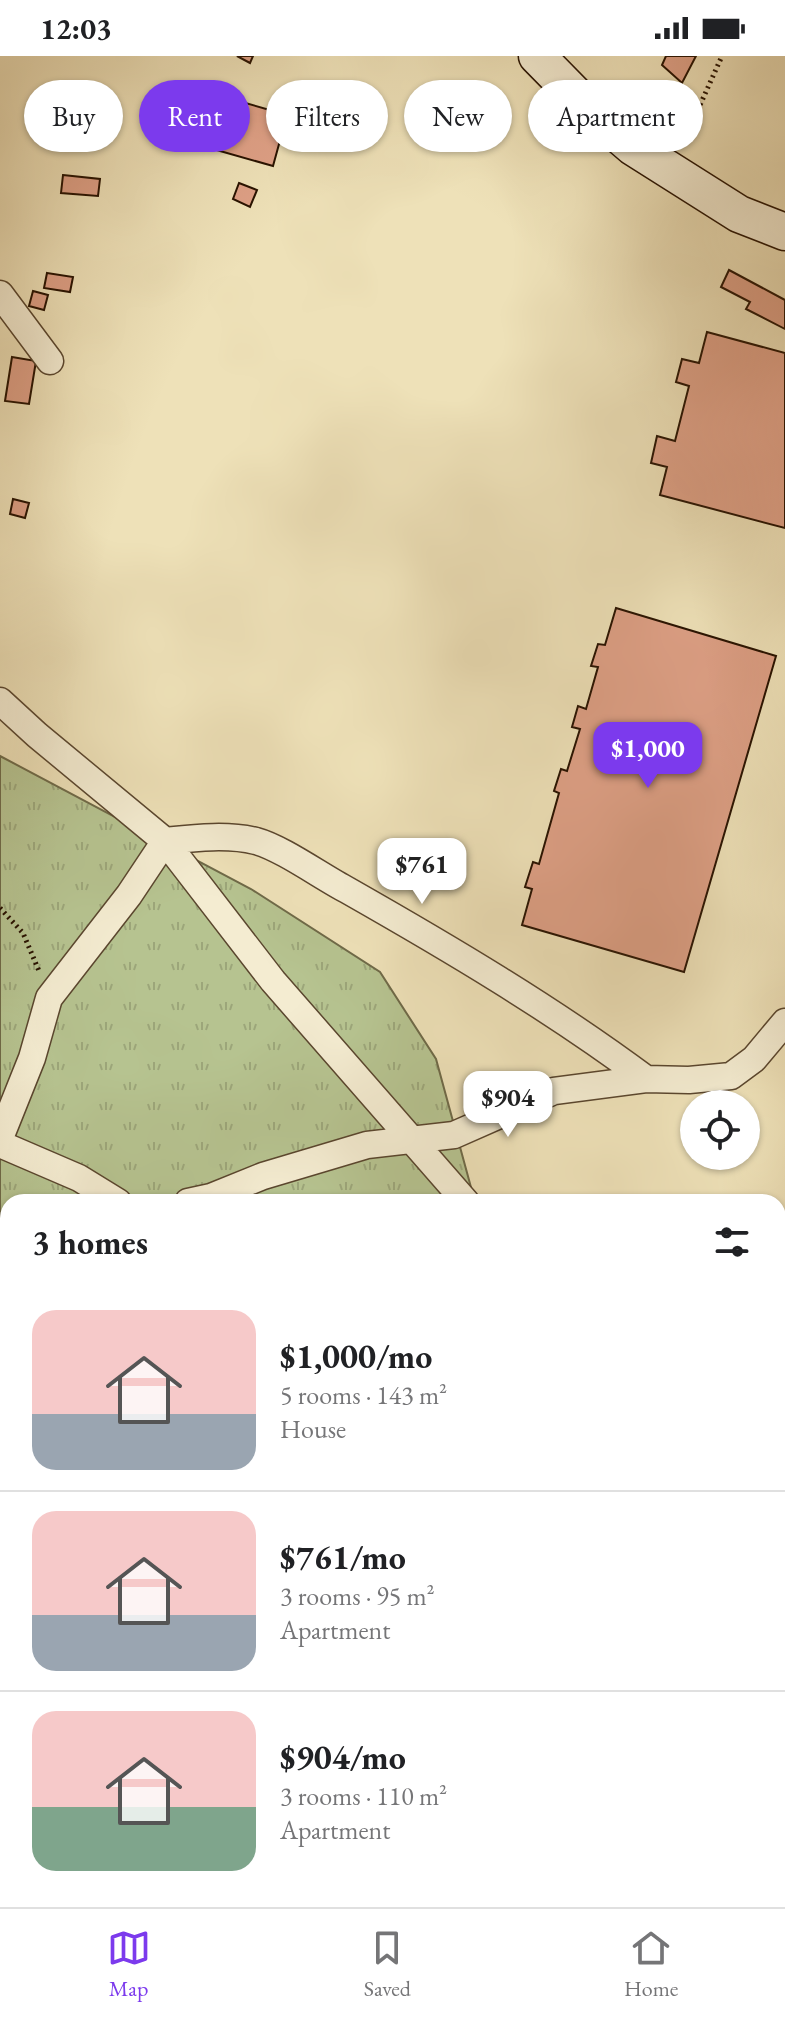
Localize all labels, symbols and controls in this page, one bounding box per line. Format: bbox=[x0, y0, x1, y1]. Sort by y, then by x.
text: 12:03 bbox=[40, 9, 112, 48]
chip: Buy bbox=[24, 80, 123, 152]
chip: Rent bbox=[139, 80, 250, 152]
chip: Filters bbox=[266, 80, 388, 152]
chip: New bbox=[404, 80, 512, 152]
chip: Apartment bbox=[528, 80, 703, 152]
pin: $1,000 bbox=[583, 722, 713, 790]
text: $1,000 bbox=[611, 731, 685, 765]
pin: $761 bbox=[375, 838, 469, 906]
text: $761 bbox=[395, 847, 449, 881]
pin: $904 bbox=[461, 1071, 555, 1139]
text: $904 bbox=[481, 1080, 535, 1114]
map controls bbox=[680, 1090, 760, 1170]
button: locate bbox=[680, 1090, 760, 1170]
text: 3 homes bbox=[32, 1220, 148, 1264]
icon: filters bbox=[710, 1220, 754, 1264]
text: $1,000/mo bbox=[280, 1334, 432, 1378]
icon: home bbox=[96, 1342, 192, 1438]
text: 5 rooms · 143 m² bbox=[280, 1378, 447, 1412]
text: House bbox=[280, 1412, 346, 1446]
text: $761/mo bbox=[280, 1535, 406, 1579]
icon: home bbox=[96, 1543, 192, 1639]
text: 3 rooms · 95 m² bbox=[280, 1579, 435, 1613]
text: Apartment bbox=[280, 1613, 390, 1647]
text: $904/mo bbox=[280, 1735, 406, 1779]
icon: home bbox=[96, 1743, 192, 1839]
text: 3 rooms · 110 m² bbox=[280, 1779, 447, 1813]
text: Apartment bbox=[280, 1813, 390, 1847]
tab: Map bbox=[107, 1926, 151, 2003]
tab: Saved bbox=[364, 1926, 411, 2003]
tab: Home bbox=[624, 1926, 678, 2003]

